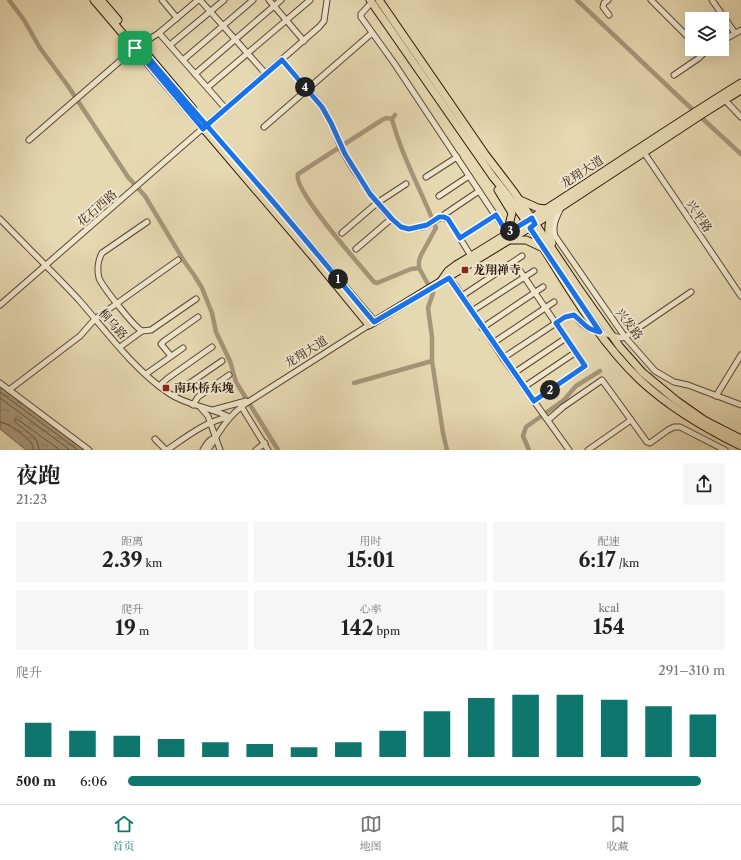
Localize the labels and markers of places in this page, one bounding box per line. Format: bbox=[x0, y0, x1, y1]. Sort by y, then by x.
pin bbox=[118, 31, 152, 65]
pin: 4 bbox=[295, 77, 315, 97]
pin: 3 bbox=[500, 221, 520, 241]
place label: 龙翔禅寺 bbox=[473, 262, 521, 277]
marker: 龙翔禅寺 bbox=[460, 265, 470, 275]
pin: 1 bbox=[328, 269, 348, 289]
place label: 南环桥东堍 bbox=[174, 380, 234, 395]
pin: 2 bbox=[540, 380, 560, 400]
marker: 南环桥东堍 bbox=[161, 383, 171, 393]

